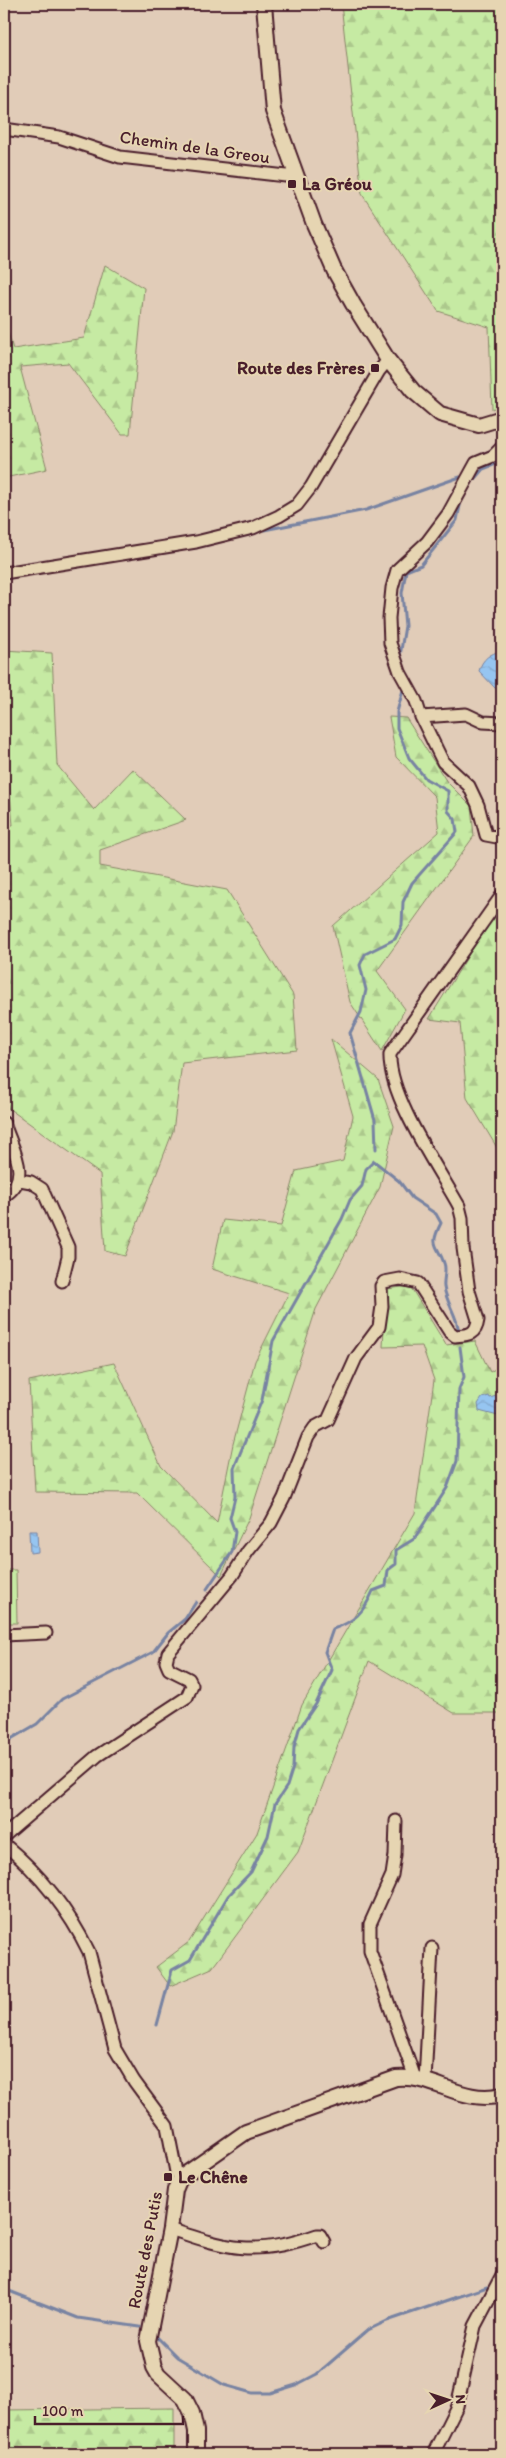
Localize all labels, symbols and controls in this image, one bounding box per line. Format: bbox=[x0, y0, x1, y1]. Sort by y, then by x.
street label: Chemin de la Greou bbox=[118, 126, 272, 168]
place label: La Gréou bbox=[302, 173, 373, 195]
marker: La Gréou bbox=[286, 178, 298, 190]
place label: Route des Frères bbox=[237, 357, 365, 379]
marker: Route des Frères bbox=[369, 362, 381, 374]
place label: Le Chêne bbox=[178, 2166, 248, 2188]
marker: Le Chêne bbox=[162, 2171, 174, 2183]
street label: Route des Putis bbox=[123, 2189, 167, 2311]
north arrow bbox=[424, 2376, 474, 2426]
scale bar bbox=[35, 2393, 182, 2425]
text: N bbox=[452, 2394, 469, 2405]
text: 100 m bbox=[42, 2402, 84, 2420]

